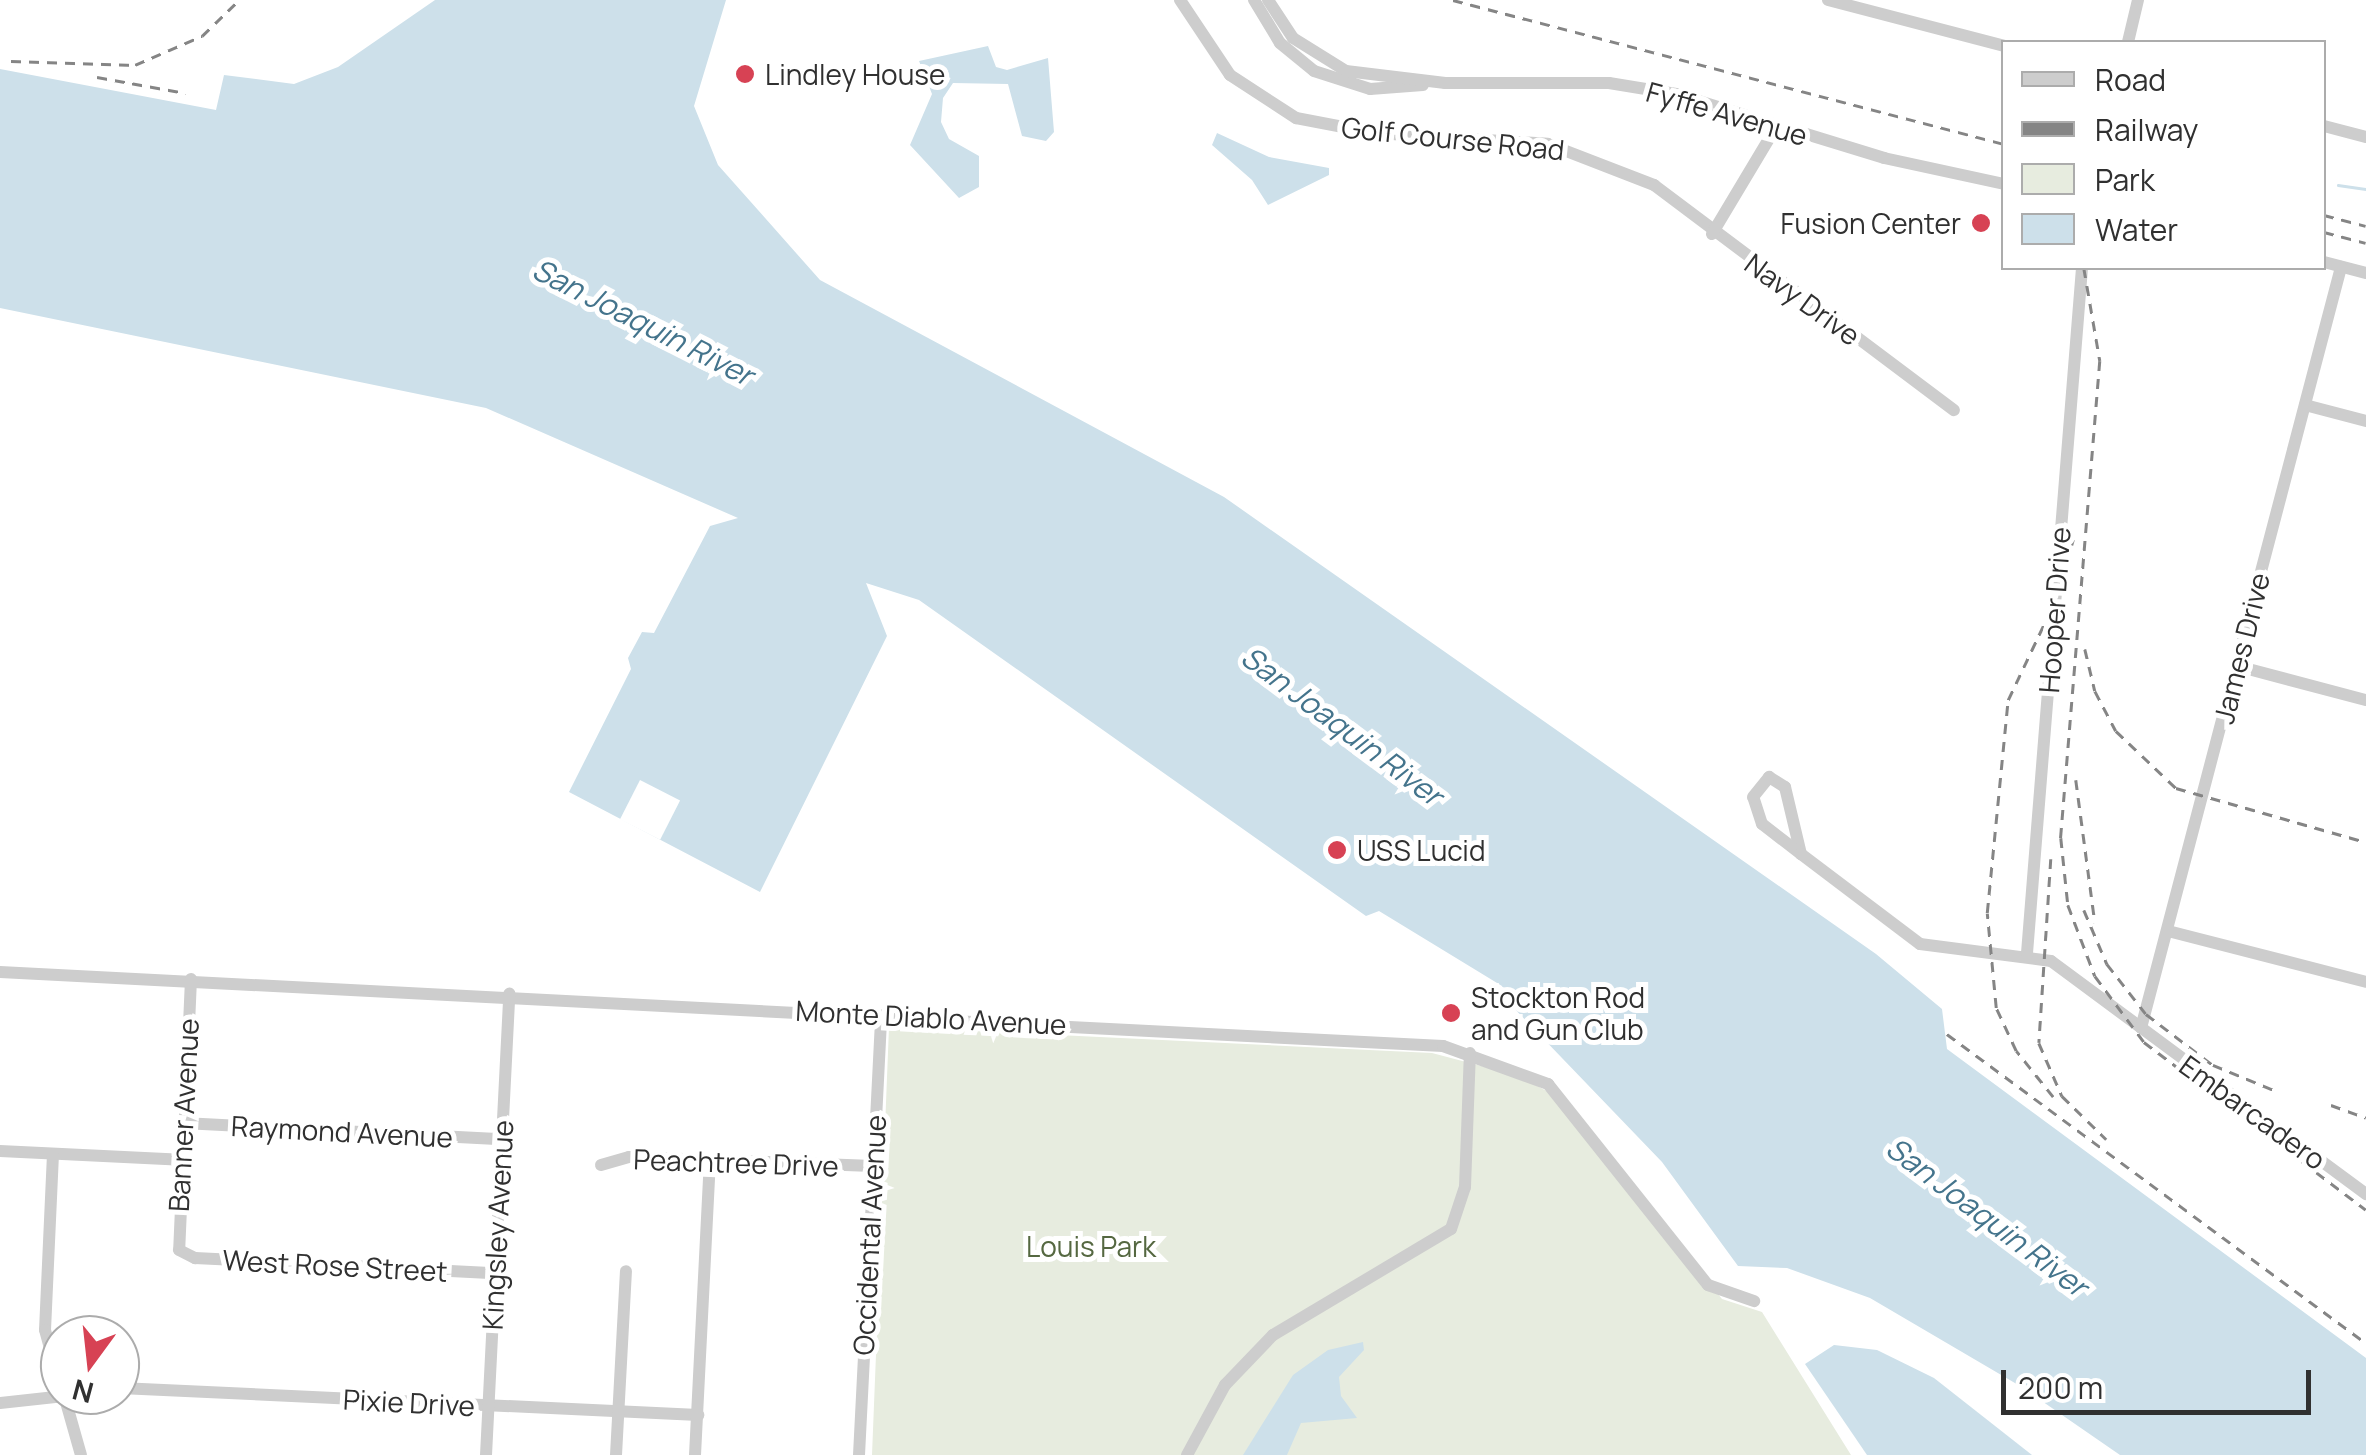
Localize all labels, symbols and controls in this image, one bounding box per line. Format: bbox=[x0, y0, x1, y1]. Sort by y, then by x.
legend bbox=[2001, 40, 2326, 270]
place label: Lindley House bbox=[765, 57, 945, 91]
text: Road bbox=[2095, 59, 2166, 100]
marker: Lindley House bbox=[734, 63, 756, 85]
street label: Fyffe Avenue bbox=[1643, 74, 1811, 152]
text: Railway bbox=[2095, 109, 2198, 150]
street label: Golf Course Road bbox=[1340, 110, 1566, 166]
text: Park bbox=[2095, 159, 2155, 200]
place label: Fusion Center bbox=[1781, 206, 1961, 240]
text: Water bbox=[2095, 209, 2178, 250]
marker: Fusion Center bbox=[1970, 212, 1992, 234]
street label: Navy Drive bbox=[1739, 246, 1867, 352]
water label: San Joaquin River bbox=[527, 251, 759, 393]
street label: Hooper Drive bbox=[2031, 526, 2077, 694]
street label: James Drive bbox=[2206, 569, 2276, 727]
water label: San Joaquin River bbox=[1234, 639, 1450, 813]
place label: USS Lucid bbox=[1357, 833, 1485, 867]
marker: USS Lucid bbox=[1326, 839, 1348, 861]
place label: Stockton Rod and Gun Club bbox=[1471, 980, 1645, 1046]
street label: Monte Diablo Avenue bbox=[795, 993, 1067, 1041]
marker: Stockton Rod and Gun Club bbox=[1440, 1002, 1462, 1024]
street label: Banner Avenue bbox=[161, 1017, 205, 1213]
street label: Embarcadero bbox=[2174, 1048, 2332, 1176]
street label: Raymond Avenue bbox=[230, 1108, 454, 1154]
street label: Occidental Avenue bbox=[846, 1114, 892, 1356]
street label: Kingsley Avenue bbox=[475, 1119, 519, 1331]
water label: San Joaquin River bbox=[1879, 1130, 2095, 1304]
street label: Peachtree Drive bbox=[633, 1142, 839, 1182]
park label: Louis Park bbox=[1026, 1229, 1156, 1263]
street label: West Rose Street bbox=[222, 1242, 448, 1288]
north arrow bbox=[40, 1315, 140, 1415]
scale bar bbox=[2006, 1350, 2316, 1412]
text: 200 m bbox=[2018, 1367, 2103, 1408]
text: N bbox=[68, 1371, 97, 1413]
street label: Pixie Drive bbox=[342, 1382, 476, 1422]

